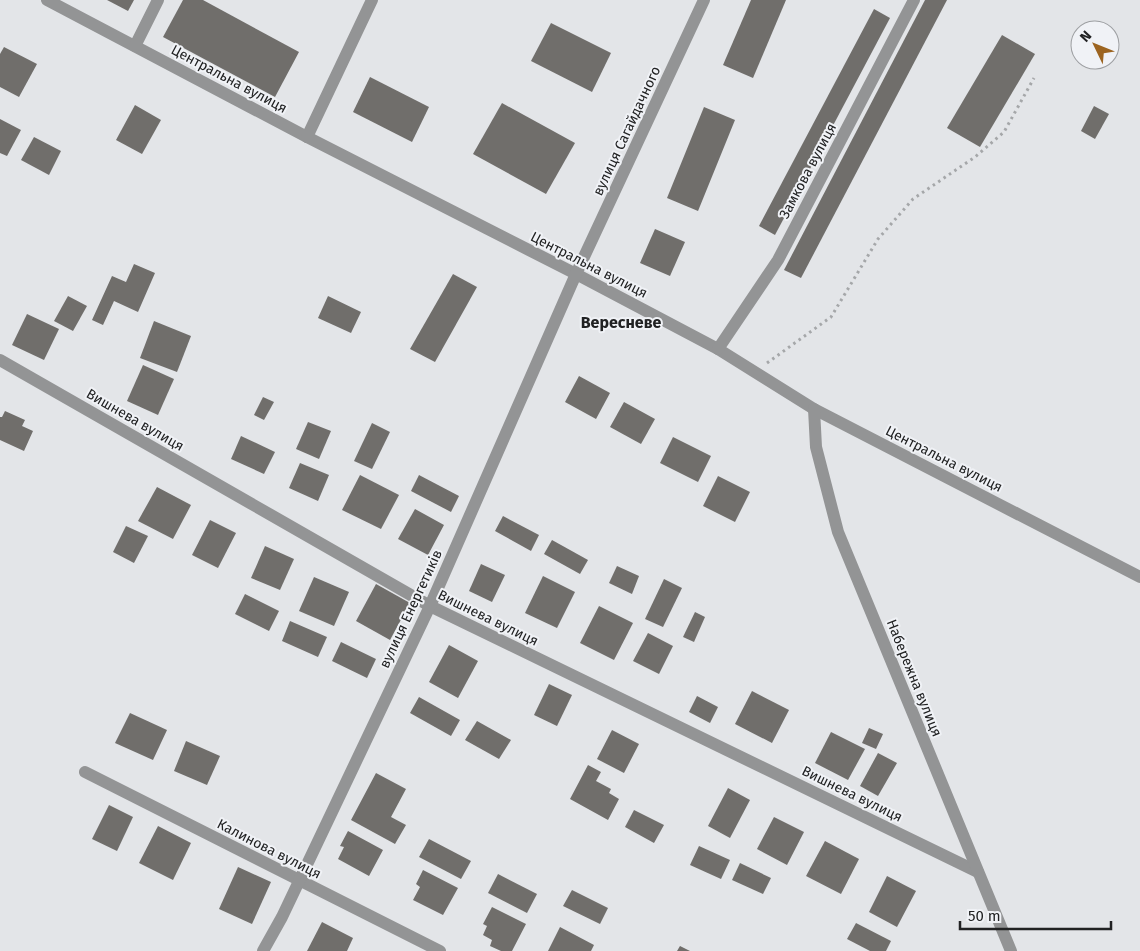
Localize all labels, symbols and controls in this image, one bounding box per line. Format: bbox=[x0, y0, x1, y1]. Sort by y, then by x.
north arrow bbox=[1070, 20, 1120, 70]
text: N bbox=[1076, 27, 1095, 46]
street label: Центральна вулиця bbox=[168, 41, 290, 117]
street label: вулиця Сагайдачного bbox=[590, 64, 664, 198]
street label: Замкова вулиця bbox=[776, 120, 840, 222]
street label: Центральна вулиця bbox=[528, 228, 650, 302]
district label: Вересневе bbox=[581, 313, 661, 332]
street label: Вишнева вулиця bbox=[83, 385, 187, 455]
street label: Центральна вулиця bbox=[883, 422, 1005, 496]
street label: вулиця Енергетиків bbox=[376, 547, 446, 671]
street label: Вишнева вулиця bbox=[435, 586, 541, 650]
street label: Набережна вулиця bbox=[883, 617, 945, 739]
street label: Вишнева вулиця bbox=[799, 762, 905, 826]
street label: Калинова вулиця bbox=[214, 815, 324, 883]
scale bar bbox=[960, 898, 1111, 930]
text: 50 m bbox=[968, 907, 1001, 925]

